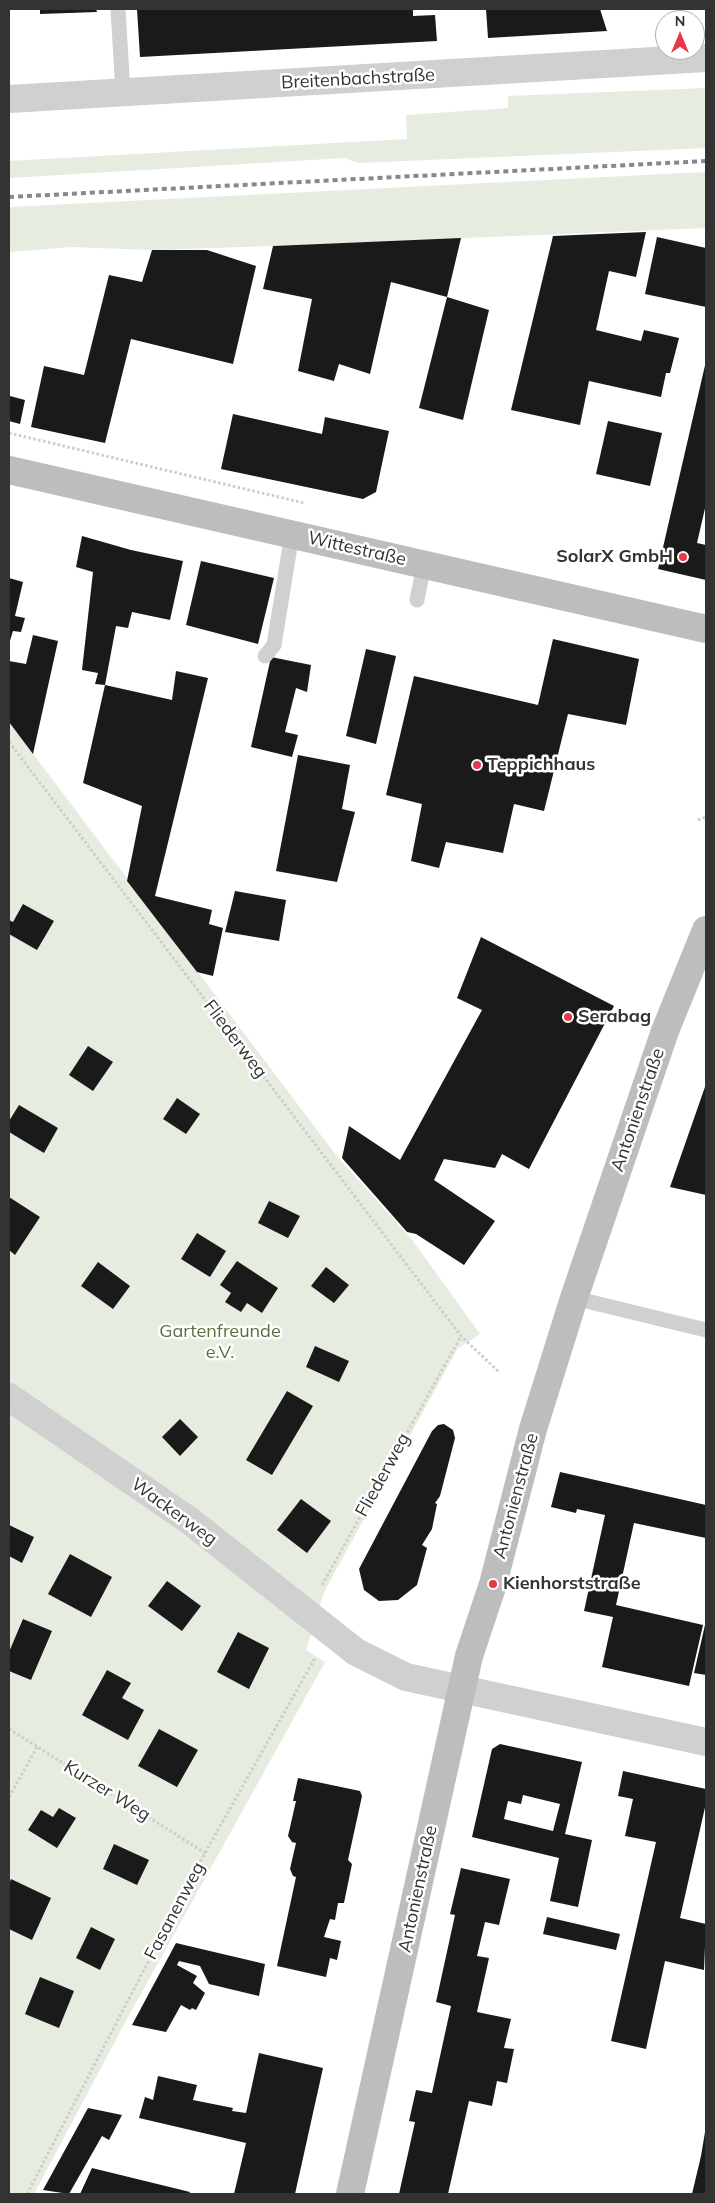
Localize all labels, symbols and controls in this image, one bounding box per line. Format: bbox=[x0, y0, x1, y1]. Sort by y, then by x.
north arrow bbox=[655, 10, 705, 60]
text: N bbox=[675, 12, 685, 30]
street label: Breitenbachstraße bbox=[281, 64, 435, 94]
street label: Wittestraße bbox=[306, 527, 408, 571]
place label: SolarX GmbH bbox=[556, 546, 673, 568]
marker: SolarX GmbH bbox=[677, 551, 689, 563]
place label: Teppichhaus bbox=[487, 754, 595, 776]
marker: Teppichhaus bbox=[471, 759, 483, 771]
street label: Fliederweg bbox=[199, 996, 271, 1082]
place label: Serabag bbox=[578, 1006, 651, 1028]
marker: Serabag bbox=[562, 1011, 574, 1023]
street label: Antonienstraße bbox=[607, 1045, 669, 1175]
park label: Gartenfreunde e.V. bbox=[159, 1321, 281, 1364]
street label: Fliederweg bbox=[351, 1429, 415, 1521]
street label: Antonienstraße bbox=[489, 1431, 543, 1561]
street label: Wackerweg bbox=[127, 1474, 221, 1550]
place label: Kienhorststraße bbox=[503, 1573, 641, 1595]
marker: Kienhorststraße bbox=[487, 1578, 499, 1590]
street label: Kurzer Weg bbox=[60, 1756, 154, 1826]
street label: Antonienstraße bbox=[394, 1824, 442, 1954]
street label: Fasanenweg bbox=[140, 1859, 210, 1963]

